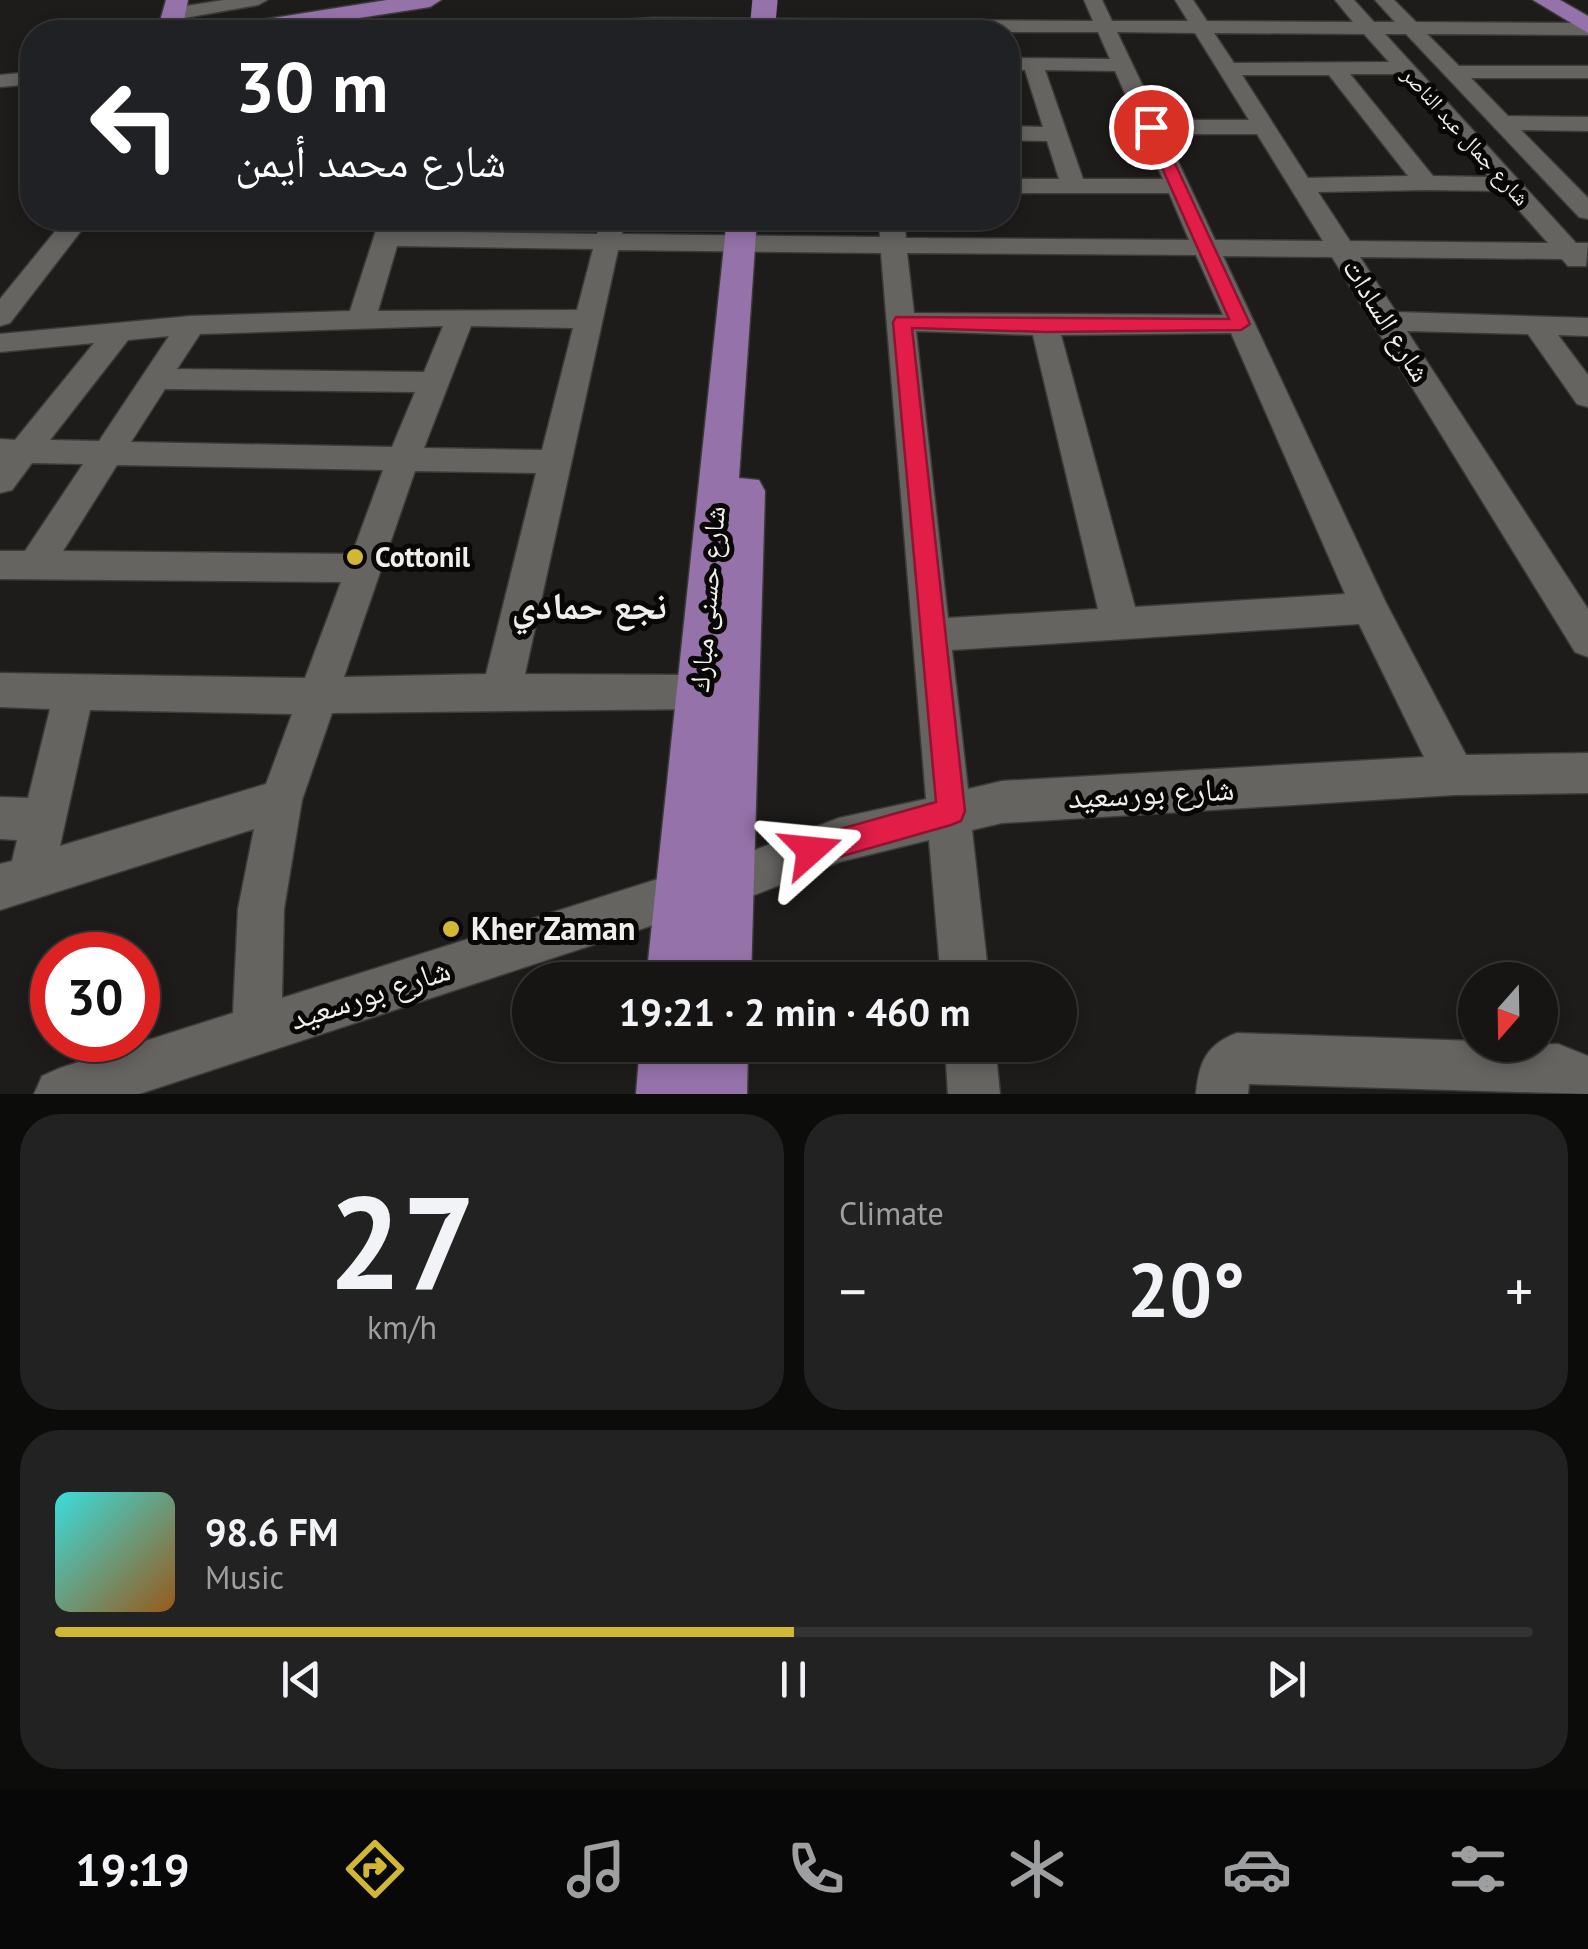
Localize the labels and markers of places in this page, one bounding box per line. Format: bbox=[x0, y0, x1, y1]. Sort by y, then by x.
pin bbox=[1109, 85, 1194, 170]
place label: Cottonil bbox=[375, 538, 471, 575]
marker: Cottonil bbox=[344, 546, 366, 568]
place label: Kher Zaman bbox=[471, 907, 635, 949]
marker: Kher Zaman bbox=[440, 918, 462, 940]

